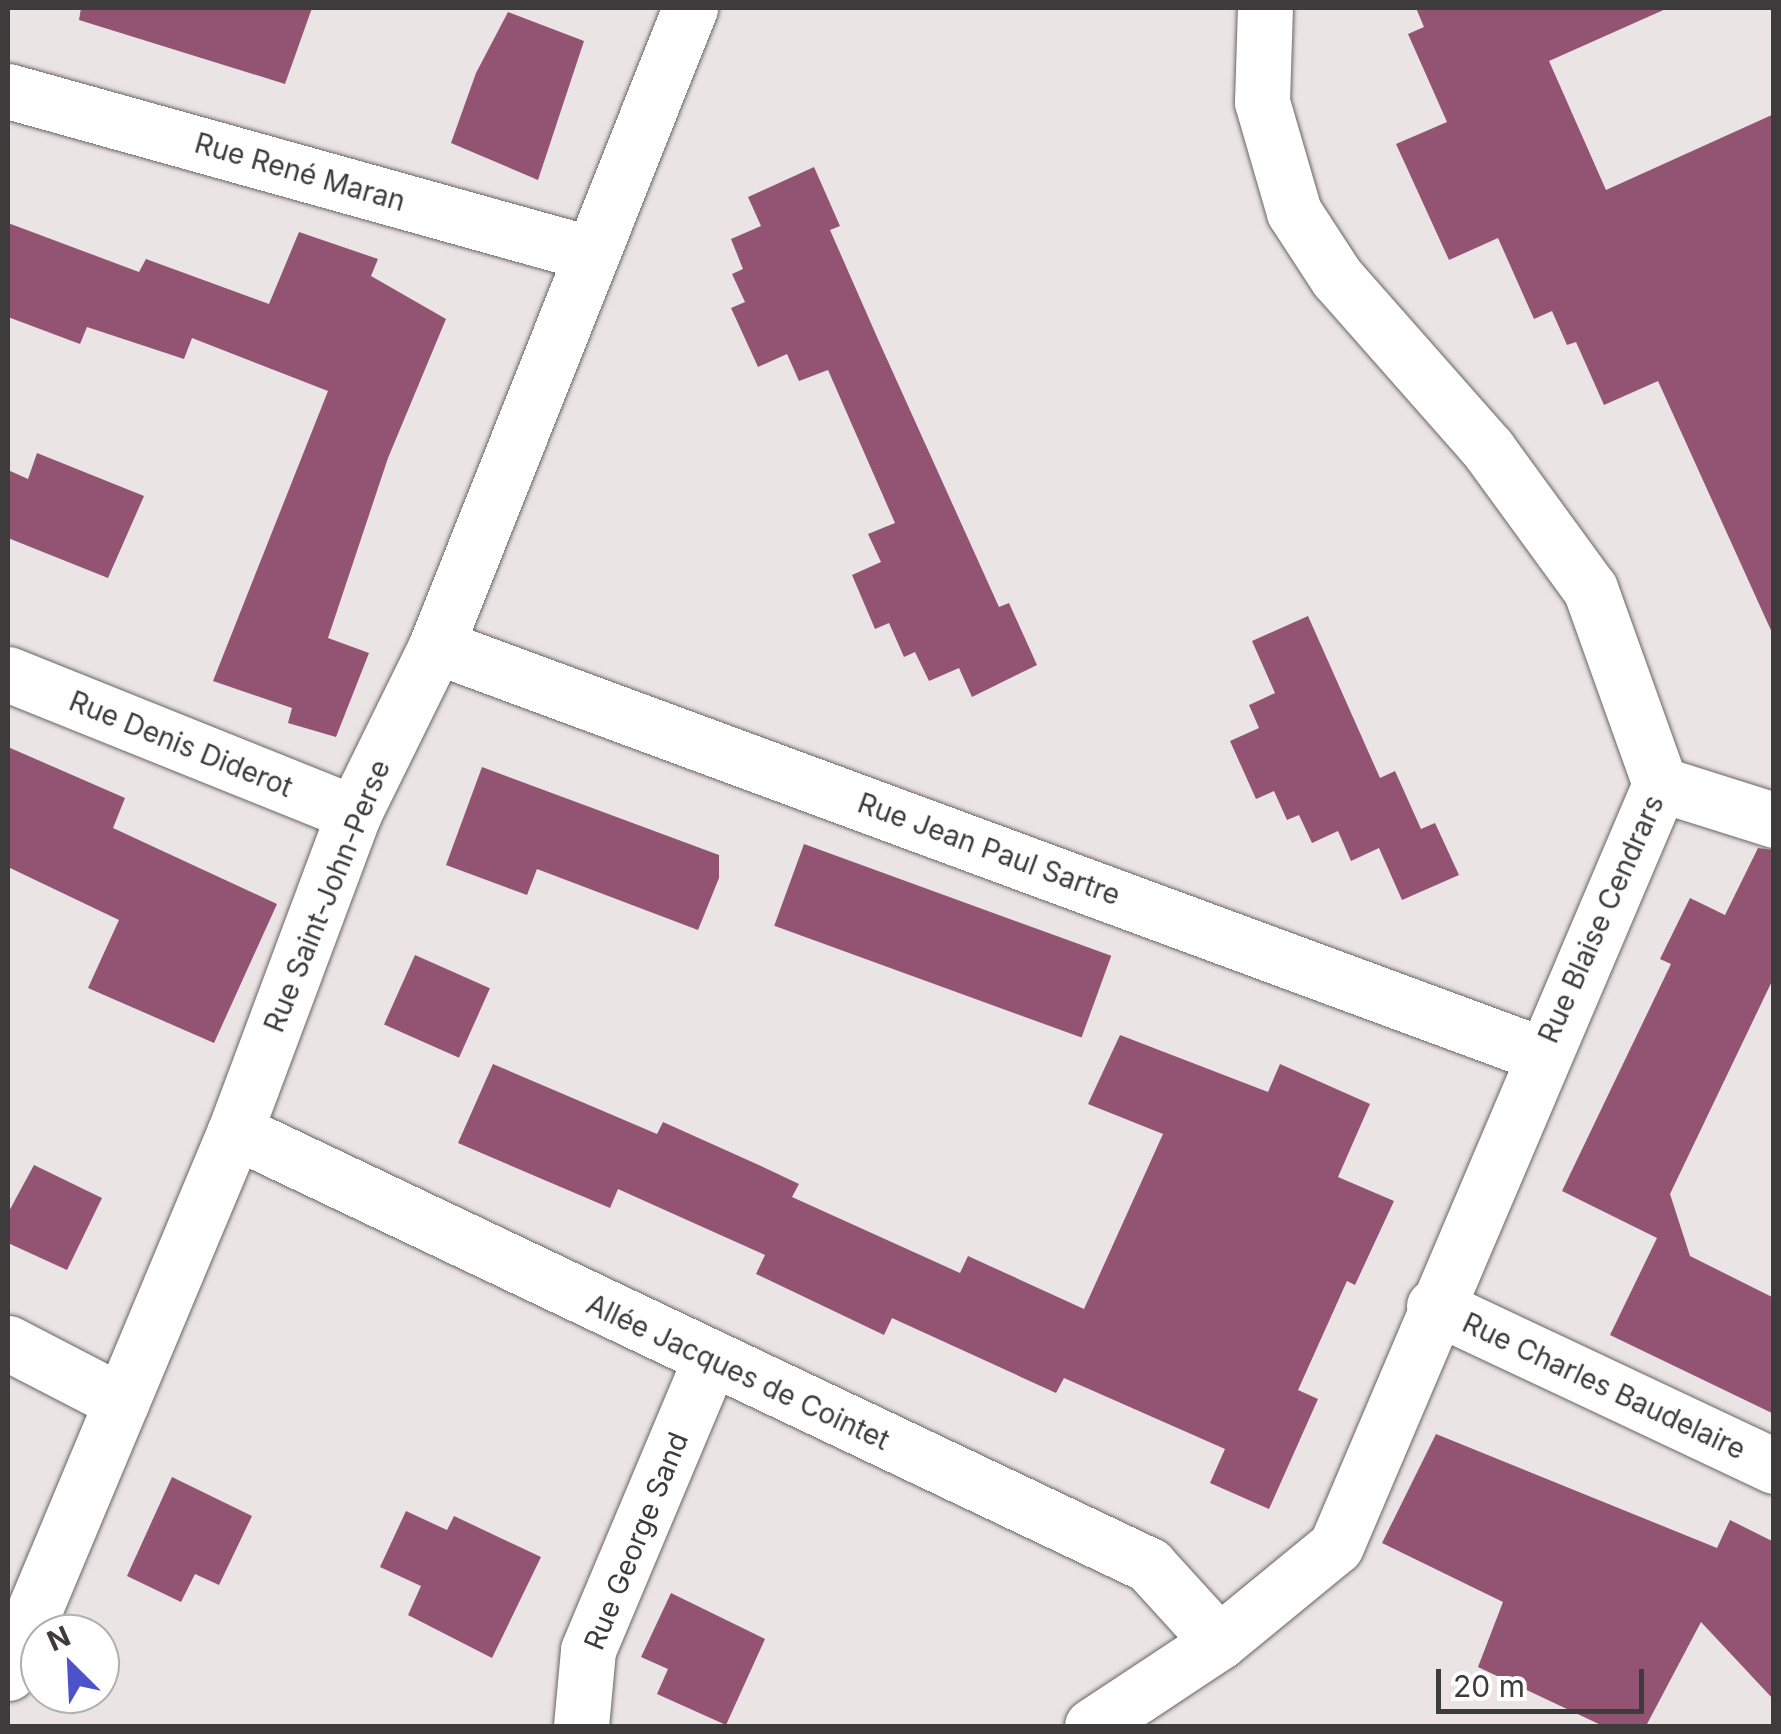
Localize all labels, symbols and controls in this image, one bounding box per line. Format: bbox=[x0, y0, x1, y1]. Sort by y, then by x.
street label: Rue René Maran bbox=[191, 126, 409, 218]
street label: Rue Denis Diderot bbox=[64, 684, 298, 804]
street label: Rue Saint-John-Perse bbox=[257, 755, 397, 1037]
street label: Rue Jean Paul Sartre bbox=[853, 786, 1125, 912]
street label: Rue Blaise Cendrars bbox=[1531, 790, 1671, 1048]
street label: Allée Jacques de Cointet bbox=[581, 1287, 895, 1457]
street label: Rue Charles Baudelaire bbox=[1457, 1306, 1751, 1466]
street label: Rue George Sand bbox=[577, 1427, 695, 1655]
north arrow bbox=[20, 1614, 120, 1714]
text: N bbox=[42, 1619, 75, 1658]
scale bar bbox=[1441, 1649, 1648, 1711]
text: 20 m bbox=[1453, 1668, 1525, 1704]

